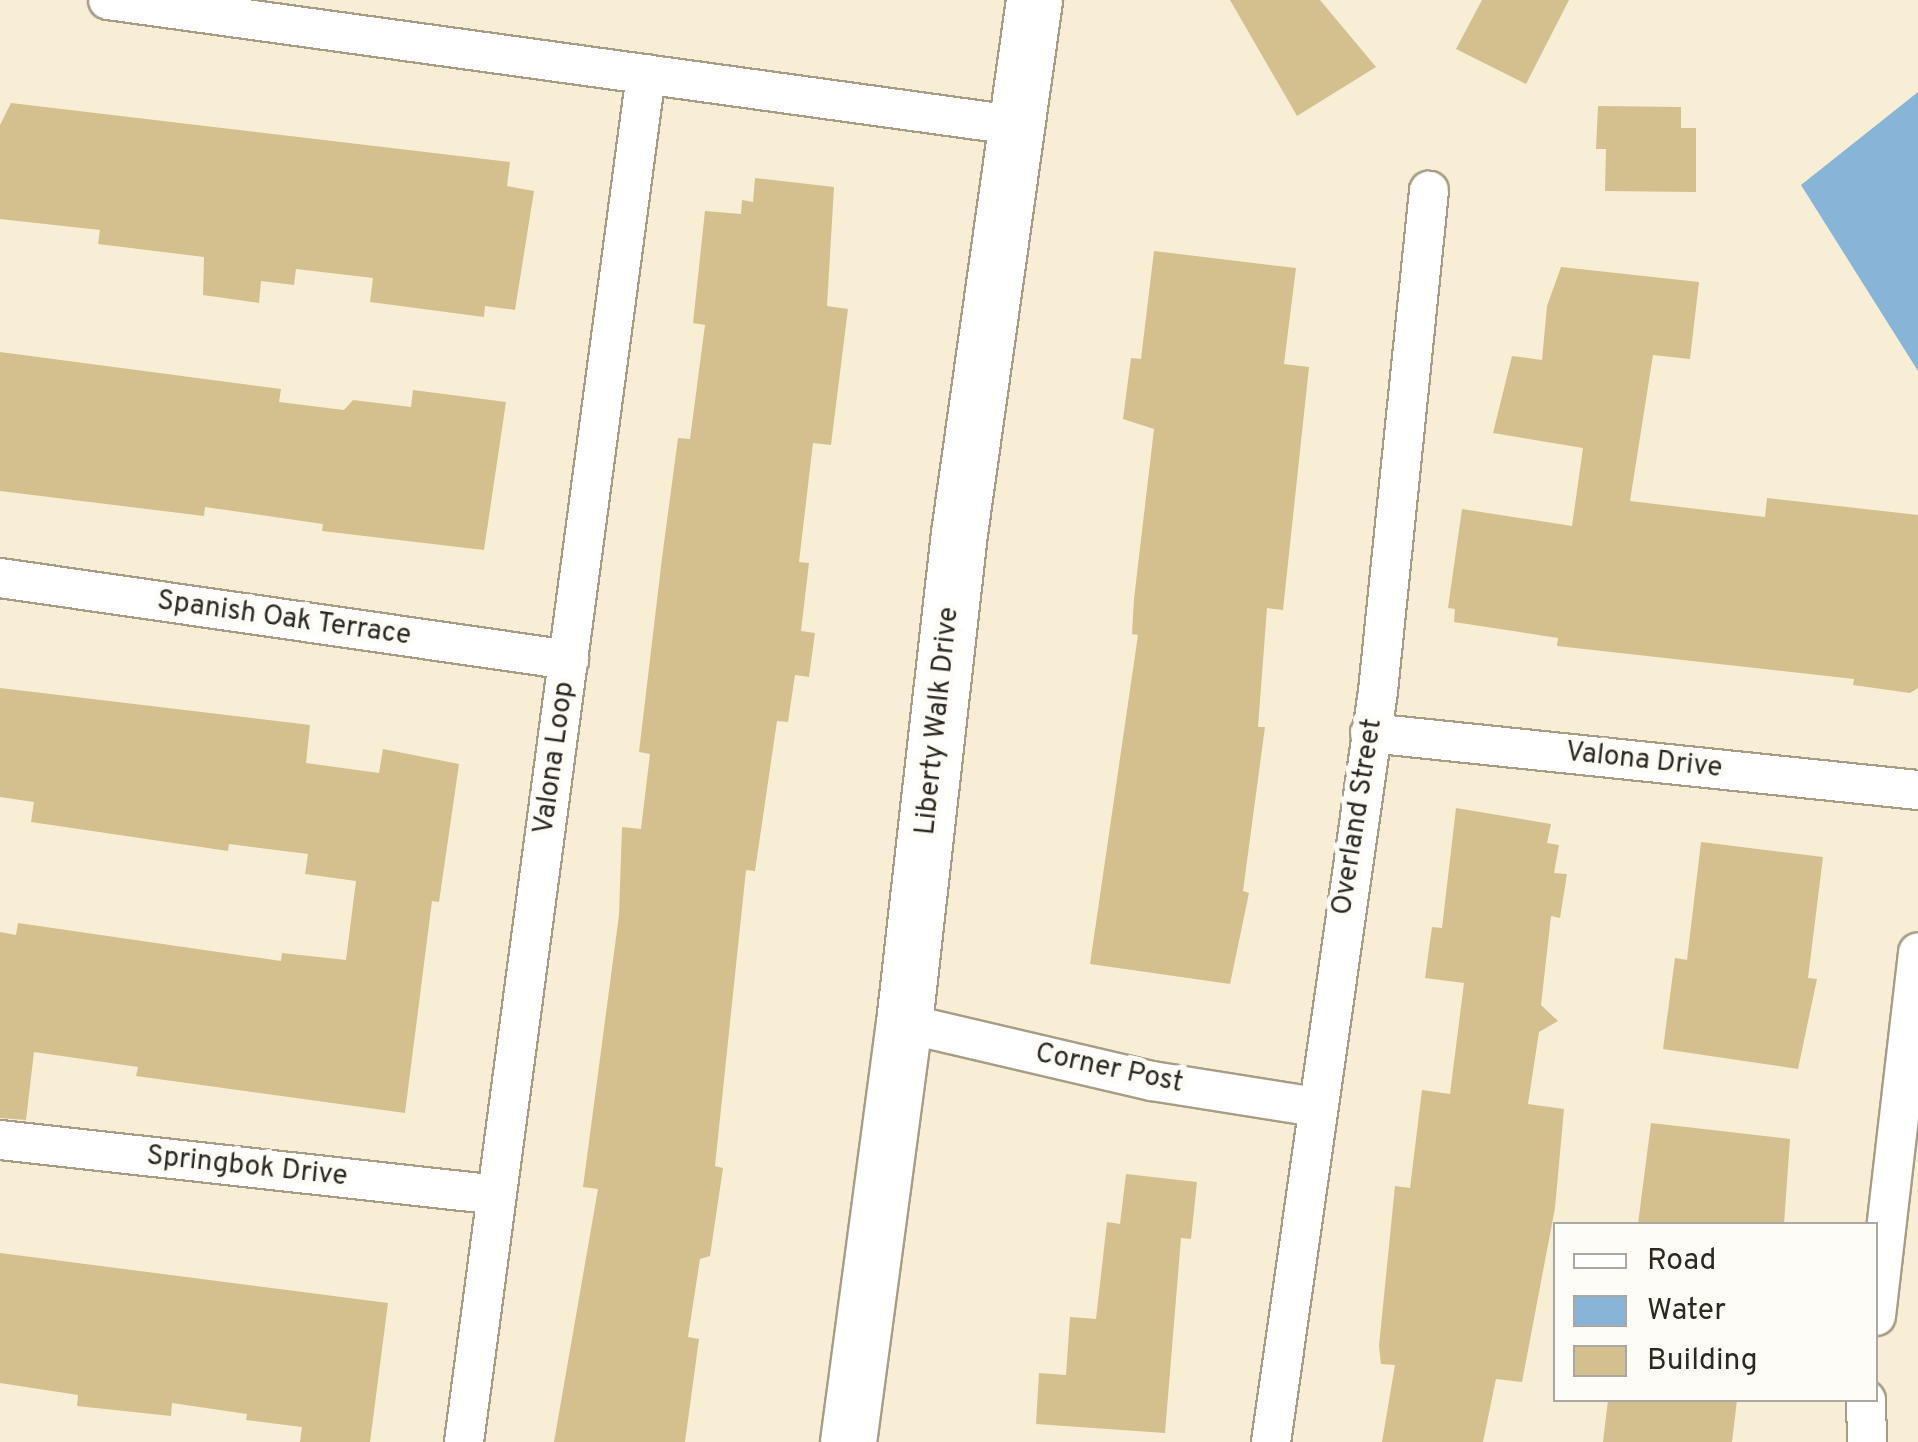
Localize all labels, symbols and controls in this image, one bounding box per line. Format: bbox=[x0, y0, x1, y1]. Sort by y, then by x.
street label: Spanish Oak Terrace bbox=[154, 584, 414, 654]
street label: Liberty Walk Drive bbox=[909, 605, 967, 837]
street label: Valona Loop bbox=[528, 679, 582, 837]
street label: Overland Street bbox=[1326, 716, 1390, 918]
street label: Valona Drive bbox=[1564, 736, 1724, 786]
street label: Corner Post bbox=[1032, 1037, 1186, 1101]
street label: Springbok Drive bbox=[145, 1140, 349, 1194]
legend bbox=[1553, 1222, 1878, 1402]
text: Road bbox=[1647, 1243, 1716, 1280]
text: Water bbox=[1647, 1293, 1726, 1330]
text: Building bbox=[1647, 1343, 1758, 1380]

